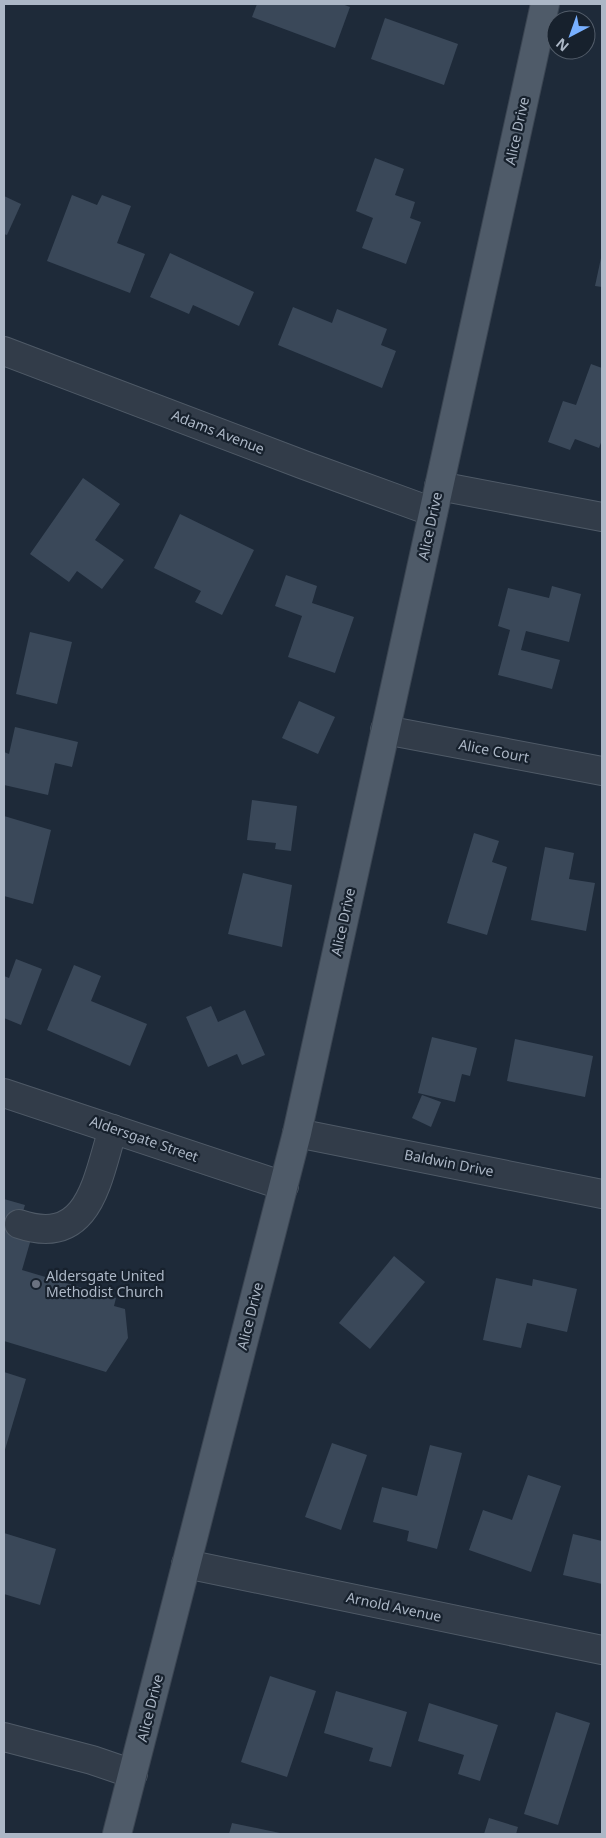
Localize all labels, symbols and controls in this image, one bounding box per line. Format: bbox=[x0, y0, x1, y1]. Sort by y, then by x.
north arrow bbox=[546, 10, 596, 60]
text: N bbox=[552, 34, 573, 56]
street label: Alice Drive bbox=[500, 95, 533, 167]
street label: Adams Avenue bbox=[169, 405, 267, 458]
street label: Alice Drive bbox=[413, 490, 446, 562]
street label: Alice Court bbox=[457, 734, 531, 767]
street label: Alice Drive bbox=[326, 886, 359, 958]
street label: Aldersgate Street bbox=[87, 1111, 201, 1166]
street label: Baldwin Drive bbox=[403, 1145, 496, 1181]
place label: Aldersgate United Methodist Church bbox=[46, 1266, 165, 1301]
marker: Aldersgate United Methodist Church bbox=[30, 1278, 42, 1290]
street label: Alice Drive bbox=[232, 1280, 267, 1352]
street label: Arnold Avenue bbox=[345, 1587, 444, 1626]
street label: Alice Drive bbox=[132, 1672, 167, 1744]

